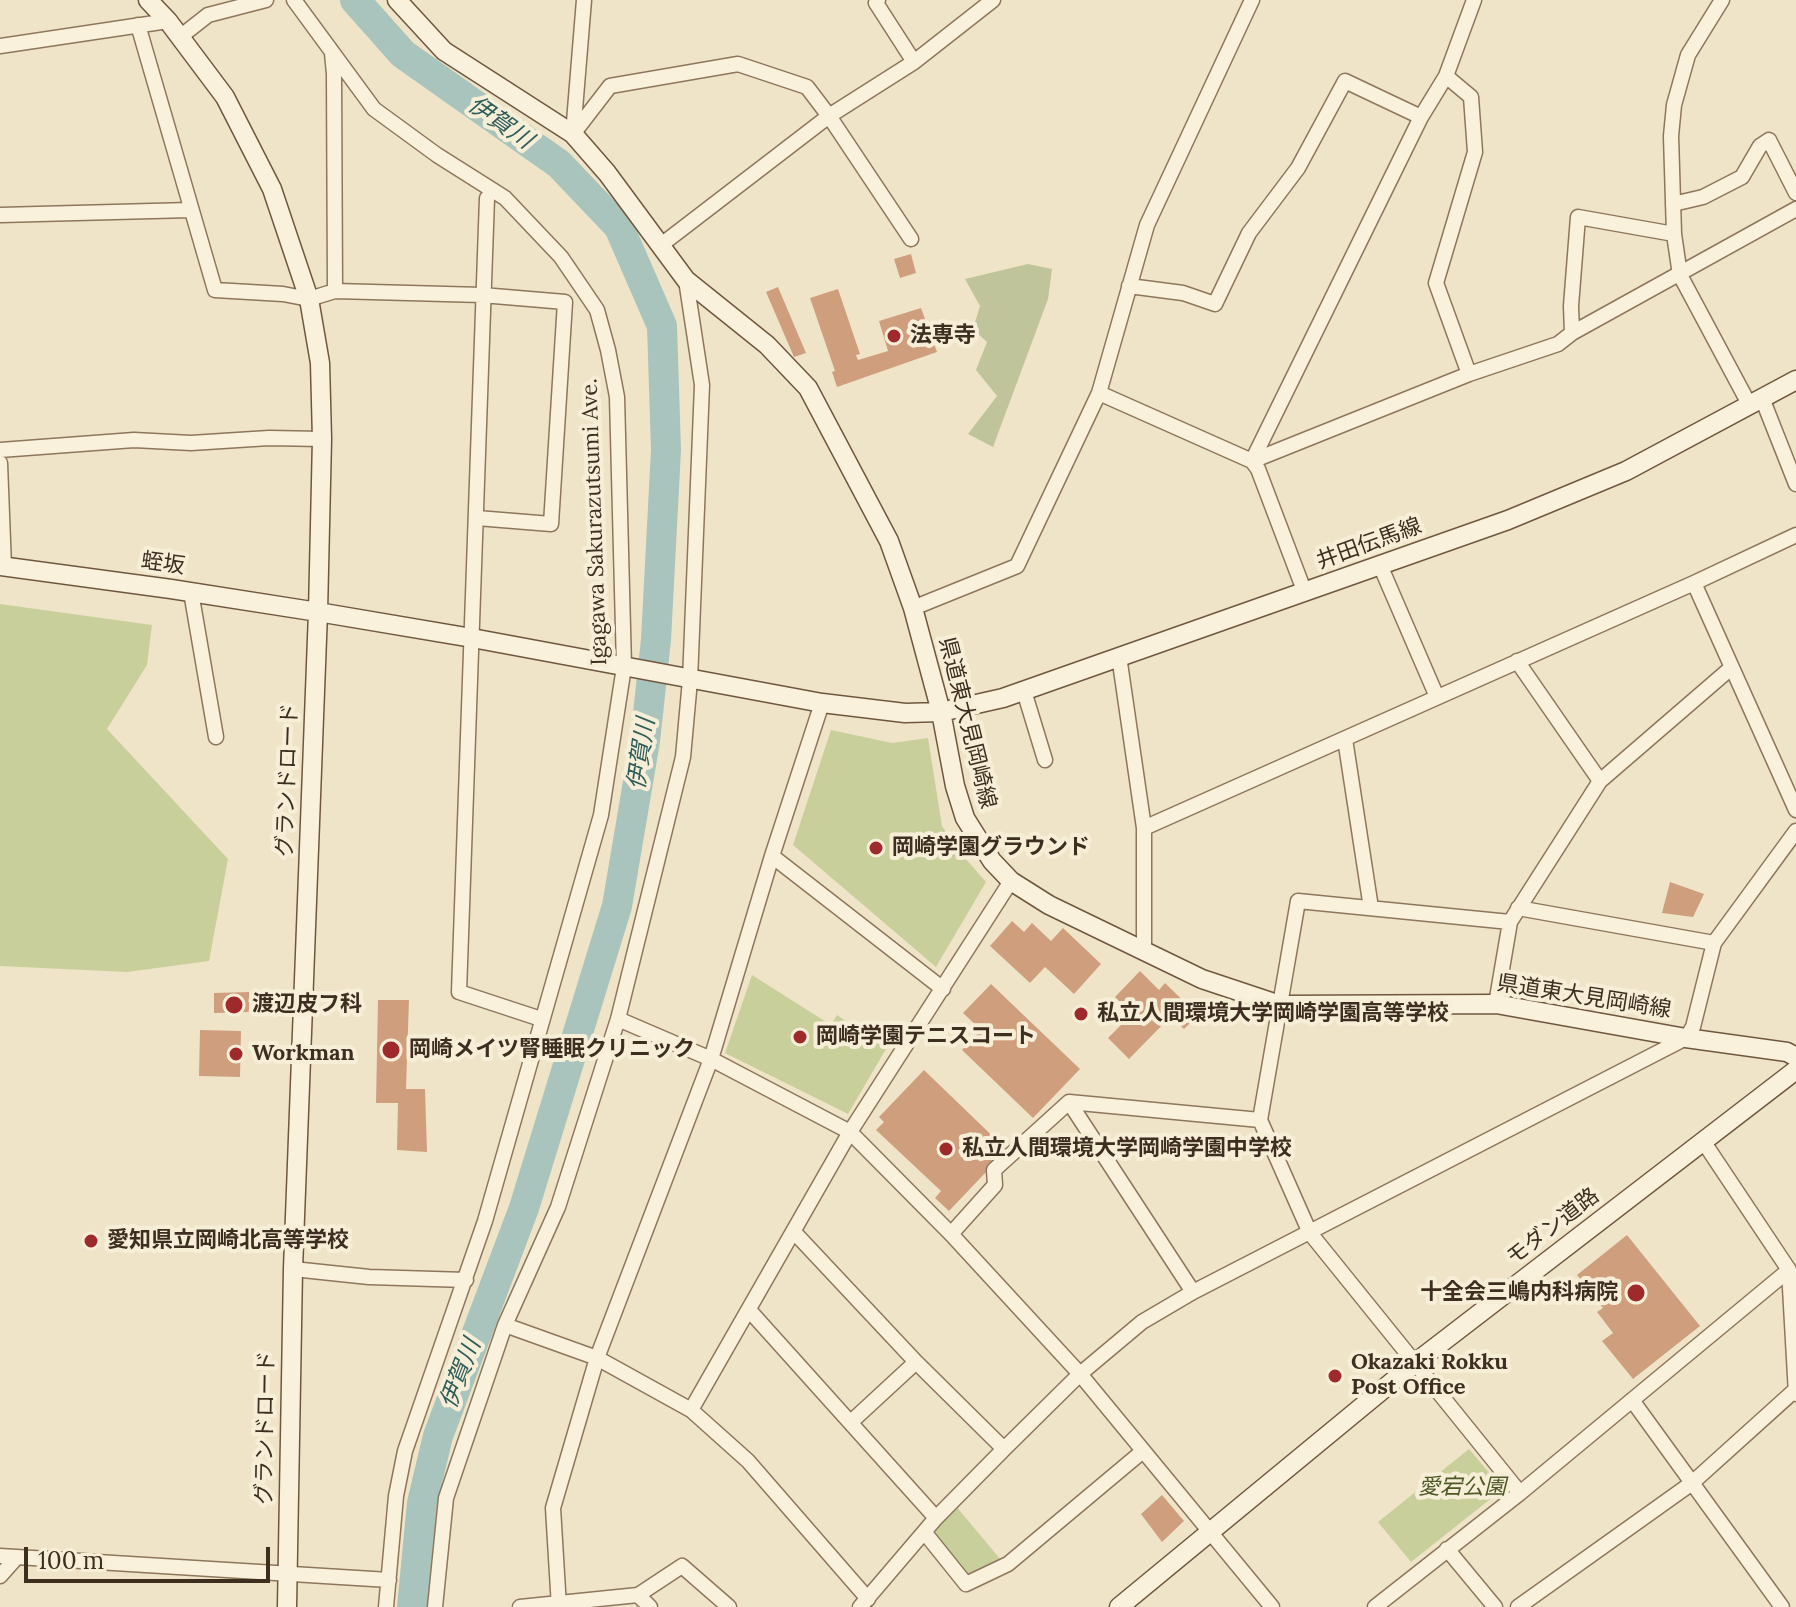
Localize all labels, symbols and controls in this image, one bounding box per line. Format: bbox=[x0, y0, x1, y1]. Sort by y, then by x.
water label: 伊賀川 bbox=[462, 91, 538, 155]
place label: 法専寺 bbox=[910, 323, 976, 349]
marker: 法専寺 bbox=[885, 327, 903, 345]
street label: Igagawa Sakurazutsumi Ave. bbox=[577, 378, 613, 666]
street label: 井田伝馬線 bbox=[1313, 513, 1425, 575]
street label: 蛭坂 bbox=[139, 548, 187, 580]
street label: 県道東大見岡崎線 bbox=[933, 634, 1001, 812]
street label: グランドロード bbox=[272, 703, 304, 857]
water label: 伊賀川 bbox=[623, 716, 661, 792]
place label: 岡崎学園グラウンド bbox=[892, 835, 1090, 861]
marker: 岡崎学園グラウンド bbox=[867, 839, 885, 857]
street label: 県道東大見岡崎線 bbox=[1495, 970, 1673, 1024]
place label: 渡辺皮フ科 bbox=[252, 992, 362, 1018]
marker: 渡辺皮フ科 bbox=[223, 994, 245, 1016]
place label: 私立人間環境大学岡崎学園高等学校 bbox=[1097, 1001, 1449, 1027]
marker: 私立人間環境大学岡崎学園高等学校 bbox=[1072, 1005, 1090, 1023]
place label: 岡崎学園テニスコート bbox=[816, 1024, 1036, 1050]
marker: 岡崎学園テニスコート bbox=[791, 1028, 809, 1046]
place label: 岡崎メイツ腎睡眠クリニック bbox=[409, 1037, 695, 1063]
marker: 岡崎メイツ腎睡眠クリニック bbox=[380, 1039, 402, 1061]
place label: Workman bbox=[252, 1041, 355, 1067]
marker: Workman bbox=[227, 1045, 245, 1063]
place label: 私立人間環境大学岡崎学園中学校 bbox=[962, 1136, 1292, 1162]
marker: 私立人間環境大学岡崎学園中学校 bbox=[937, 1140, 955, 1158]
street label: モダン道路 bbox=[1502, 1183, 1604, 1271]
place label: 愛知県立岡崎北高等学校 bbox=[107, 1228, 349, 1254]
marker: 愛知県立岡崎北高等学校 bbox=[82, 1232, 100, 1250]
place label: 十全会三嶋内科病院 bbox=[1420, 1280, 1618, 1306]
marker: 十全会三嶋内科病院 bbox=[1625, 1282, 1647, 1304]
water label: 伊賀川 bbox=[435, 1335, 487, 1413]
place label: Okazaki Rokku Post Office bbox=[1351, 1350, 1508, 1402]
street label: グランドロード bbox=[251, 1351, 281, 1505]
marker: Okazaki Rokku Post Office bbox=[1326, 1367, 1344, 1385]
park label: 愛宕公園 bbox=[1418, 1475, 1506, 1501]
scale bar bbox=[28, 1531, 274, 1581]
text: 100 m bbox=[38, 1545, 104, 1576]

